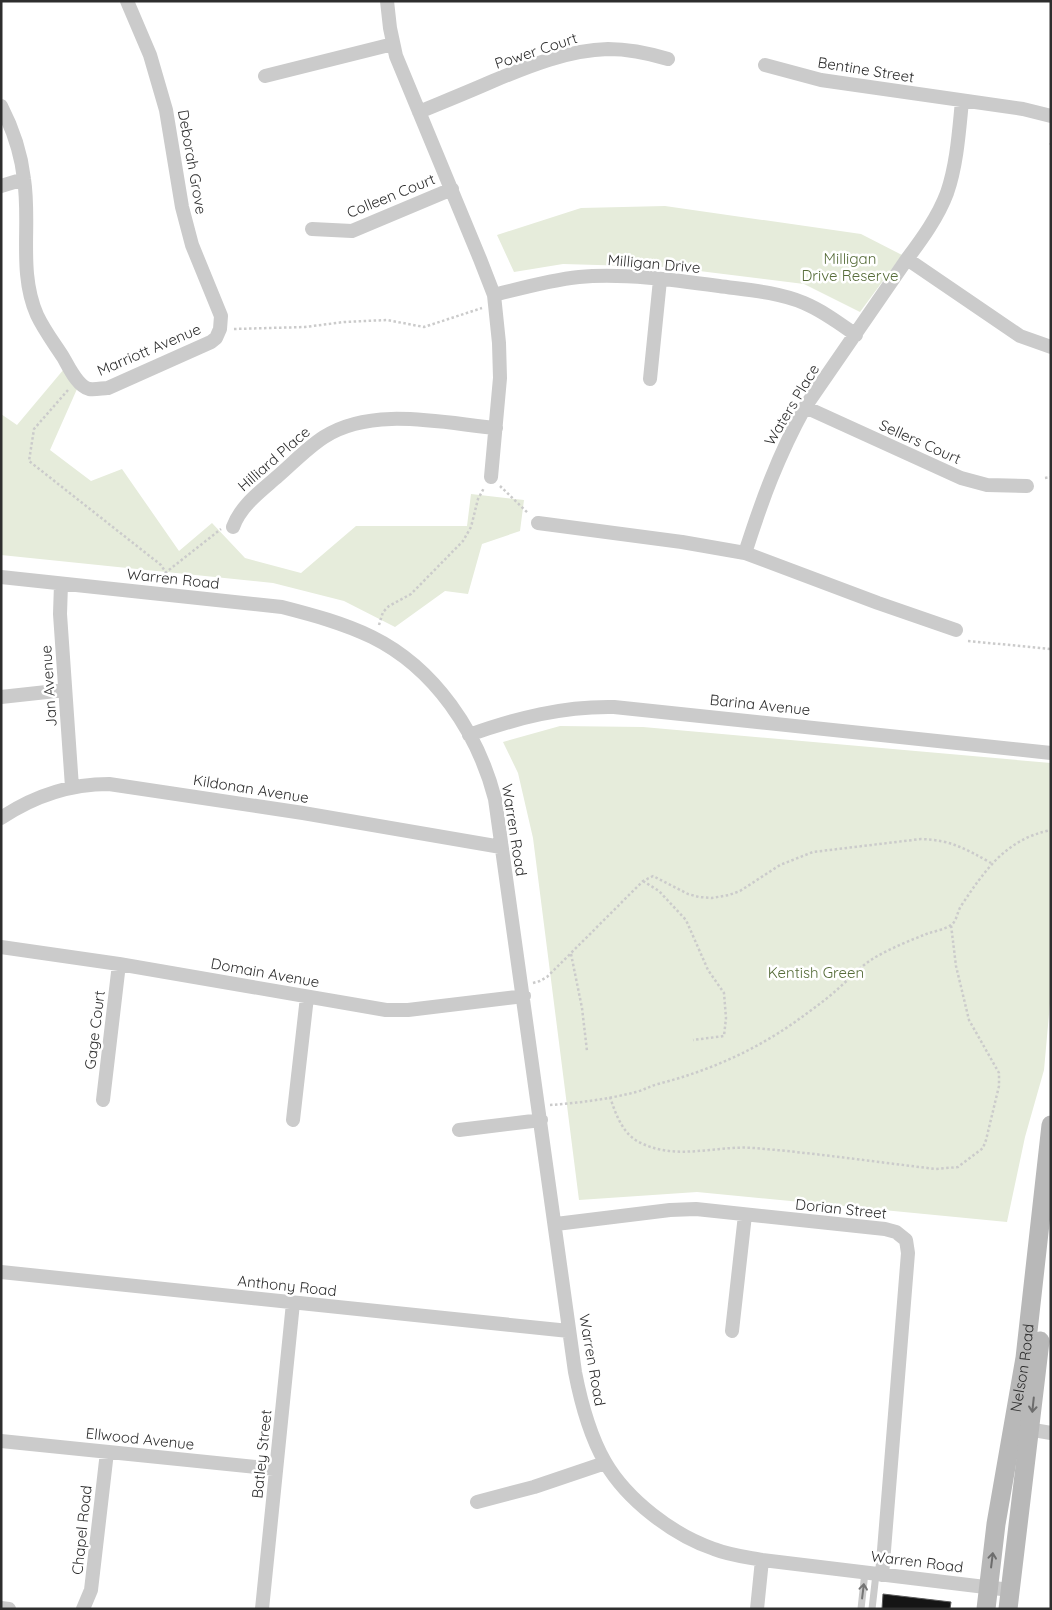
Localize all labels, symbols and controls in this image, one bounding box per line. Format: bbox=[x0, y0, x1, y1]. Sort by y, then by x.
street label: Power Court bbox=[492, 28, 580, 73]
street label: Bentine Street bbox=[816, 53, 916, 87]
street label: Deborah Grove bbox=[174, 108, 211, 216]
street label: Colleen Court bbox=[344, 169, 438, 222]
park label: Milligan Drive Reserve bbox=[801, 249, 899, 285]
street label: Milligan Drive bbox=[607, 250, 701, 277]
street label: Marriott Avenue bbox=[94, 319, 204, 380]
street label: Waters Place bbox=[760, 361, 823, 449]
street label: Sellers Court bbox=[876, 415, 964, 468]
street label: Hilliard Place bbox=[234, 422, 314, 495]
street label: Warren Road bbox=[126, 564, 220, 593]
street label: Jan Avenue bbox=[36, 645, 61, 727]
street label: Barina Avenue bbox=[709, 690, 811, 719]
street label: Kildonan Avenue bbox=[192, 770, 310, 807]
street label: Warren Road bbox=[498, 782, 531, 877]
street label: Domain Avenue bbox=[209, 954, 321, 991]
park label: Kentish Green bbox=[768, 963, 864, 982]
street label: Gage Court bbox=[80, 989, 109, 1071]
street label: Dorian Street bbox=[794, 1194, 888, 1223]
street label: Anthony Road bbox=[237, 1271, 338, 1300]
street label: Warren Road bbox=[575, 1312, 610, 1407]
street label: Nelson Road bbox=[1006, 1323, 1038, 1413]
one-way arrow bbox=[1028, 1397, 1038, 1413]
street label: Batley Street bbox=[247, 1409, 276, 1499]
street label: Ellwood Avenue bbox=[85, 1423, 195, 1454]
street label: Chapel Road bbox=[67, 1484, 96, 1576]
street label: Warren Road bbox=[870, 1546, 964, 1577]
one-way arrow bbox=[987, 1553, 997, 1569]
one-way arrow bbox=[858, 1583, 868, 1599]

